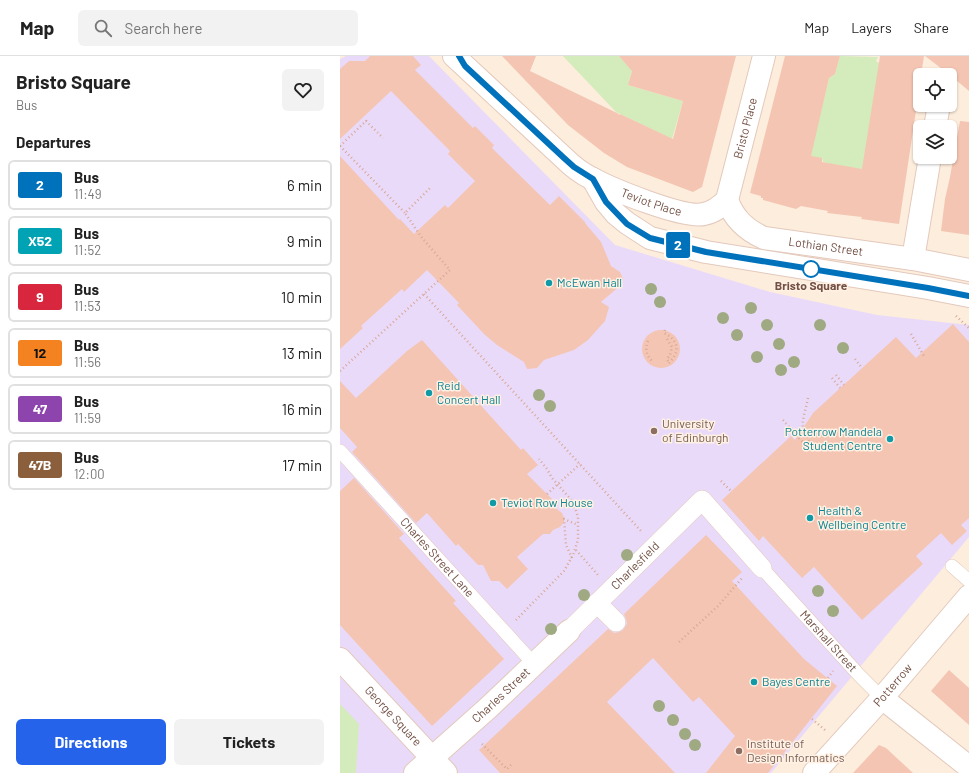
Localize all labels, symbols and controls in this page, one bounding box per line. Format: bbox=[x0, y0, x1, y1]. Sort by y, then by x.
search box bbox=[78, 10, 358, 46]
text: Map bbox=[20, 16, 54, 39]
icon: search bbox=[92, 17, 114, 39]
text: Search here bbox=[124, 19, 202, 37]
text: Map bbox=[804, 19, 829, 36]
text: Layers bbox=[851, 19, 892, 36]
text: Share bbox=[914, 19, 949, 36]
map controls bbox=[913, 68, 957, 164]
button: locate bbox=[913, 68, 957, 112]
button: heart bbox=[282, 69, 324, 111]
text: Bristo Square bbox=[16, 70, 131, 93]
street label: Bristo Place bbox=[730, 96, 759, 160]
text: Bus bbox=[16, 97, 37, 113]
button: layers bbox=[913, 120, 957, 164]
text: Departures bbox=[16, 133, 91, 151]
text: Bus bbox=[74, 168, 99, 186]
text: 2 bbox=[36, 176, 44, 193]
text: 6 min bbox=[287, 176, 322, 194]
street label: Teviot Place bbox=[619, 185, 683, 218]
text: 11:49 bbox=[74, 186, 101, 202]
text: Bus bbox=[74, 224, 99, 242]
text: X52 bbox=[28, 232, 52, 249]
text: 9 min bbox=[287, 232, 322, 250]
line badge: 2 bbox=[665, 232, 691, 258]
street label: Lothian Street bbox=[788, 234, 864, 258]
text: 2 bbox=[674, 236, 682, 253]
text: 11:52 bbox=[74, 242, 101, 258]
marker: Bristo Square bbox=[802, 260, 820, 278]
place label: McEwan Hall bbox=[557, 275, 622, 289]
marker: McEwan Hall bbox=[544, 278, 554, 288]
place label: Bristo Square bbox=[775, 278, 848, 292]
text: Bus bbox=[74, 280, 99, 298]
text: 9 bbox=[36, 288, 44, 305]
text: 10 min bbox=[281, 288, 322, 306]
text: 11:53 bbox=[74, 298, 101, 314]
text: Bus bbox=[74, 336, 99, 354]
text: 12 bbox=[34, 344, 46, 361]
text: 13 min bbox=[282, 344, 322, 362]
text: 11:56 bbox=[74, 354, 101, 370]
place label: Reid Concert Hall bbox=[437, 378, 501, 406]
marker: Reid Concert Hall bbox=[424, 388, 434, 398]
text: Bus bbox=[74, 392, 99, 410]
text: 47 bbox=[33, 400, 47, 417]
text: 16 min bbox=[282, 400, 322, 418]
text: 11:59 bbox=[74, 410, 101, 426]
place label: University of Edinburgh bbox=[662, 416, 729, 444]
place label: Potterrow Mandela Student Centre bbox=[785, 424, 882, 452]
marker: University of Edinburgh bbox=[649, 426, 659, 436]
marker: Potterrow Mandela Student Centre bbox=[885, 434, 895, 444]
text: Bus bbox=[74, 448, 99, 466]
text: 47B bbox=[28, 456, 52, 473]
text: 17 min bbox=[282, 456, 322, 474]
text: 12:00 bbox=[74, 466, 105, 482]
place label: Teviot Row House bbox=[501, 495, 593, 509]
marker: Teviot Row House bbox=[488, 498, 498, 508]
place label: Health & Wellbeing Centre bbox=[818, 503, 906, 531]
marker: Health & Wellbeing Centre bbox=[805, 513, 815, 523]
street label: Charles Street Lane bbox=[398, 514, 477, 599]
street label: Charlesfield bbox=[607, 538, 662, 592]
street label: Marshall Street bbox=[798, 607, 861, 674]
street label: Potterrow bbox=[870, 660, 915, 709]
street label: Charles Street bbox=[469, 664, 532, 725]
place label: Bayes Centre bbox=[762, 674, 831, 688]
marker: Bayes Centre bbox=[749, 677, 759, 687]
street label: George Square bbox=[363, 683, 425, 748]
button: Directions bbox=[16, 719, 166, 765]
button: Tickets bbox=[174, 719, 324, 765]
place label: Institute of Design Informatics bbox=[747, 736, 845, 764]
marker: Institute of Design Informatics bbox=[734, 746, 744, 756]

